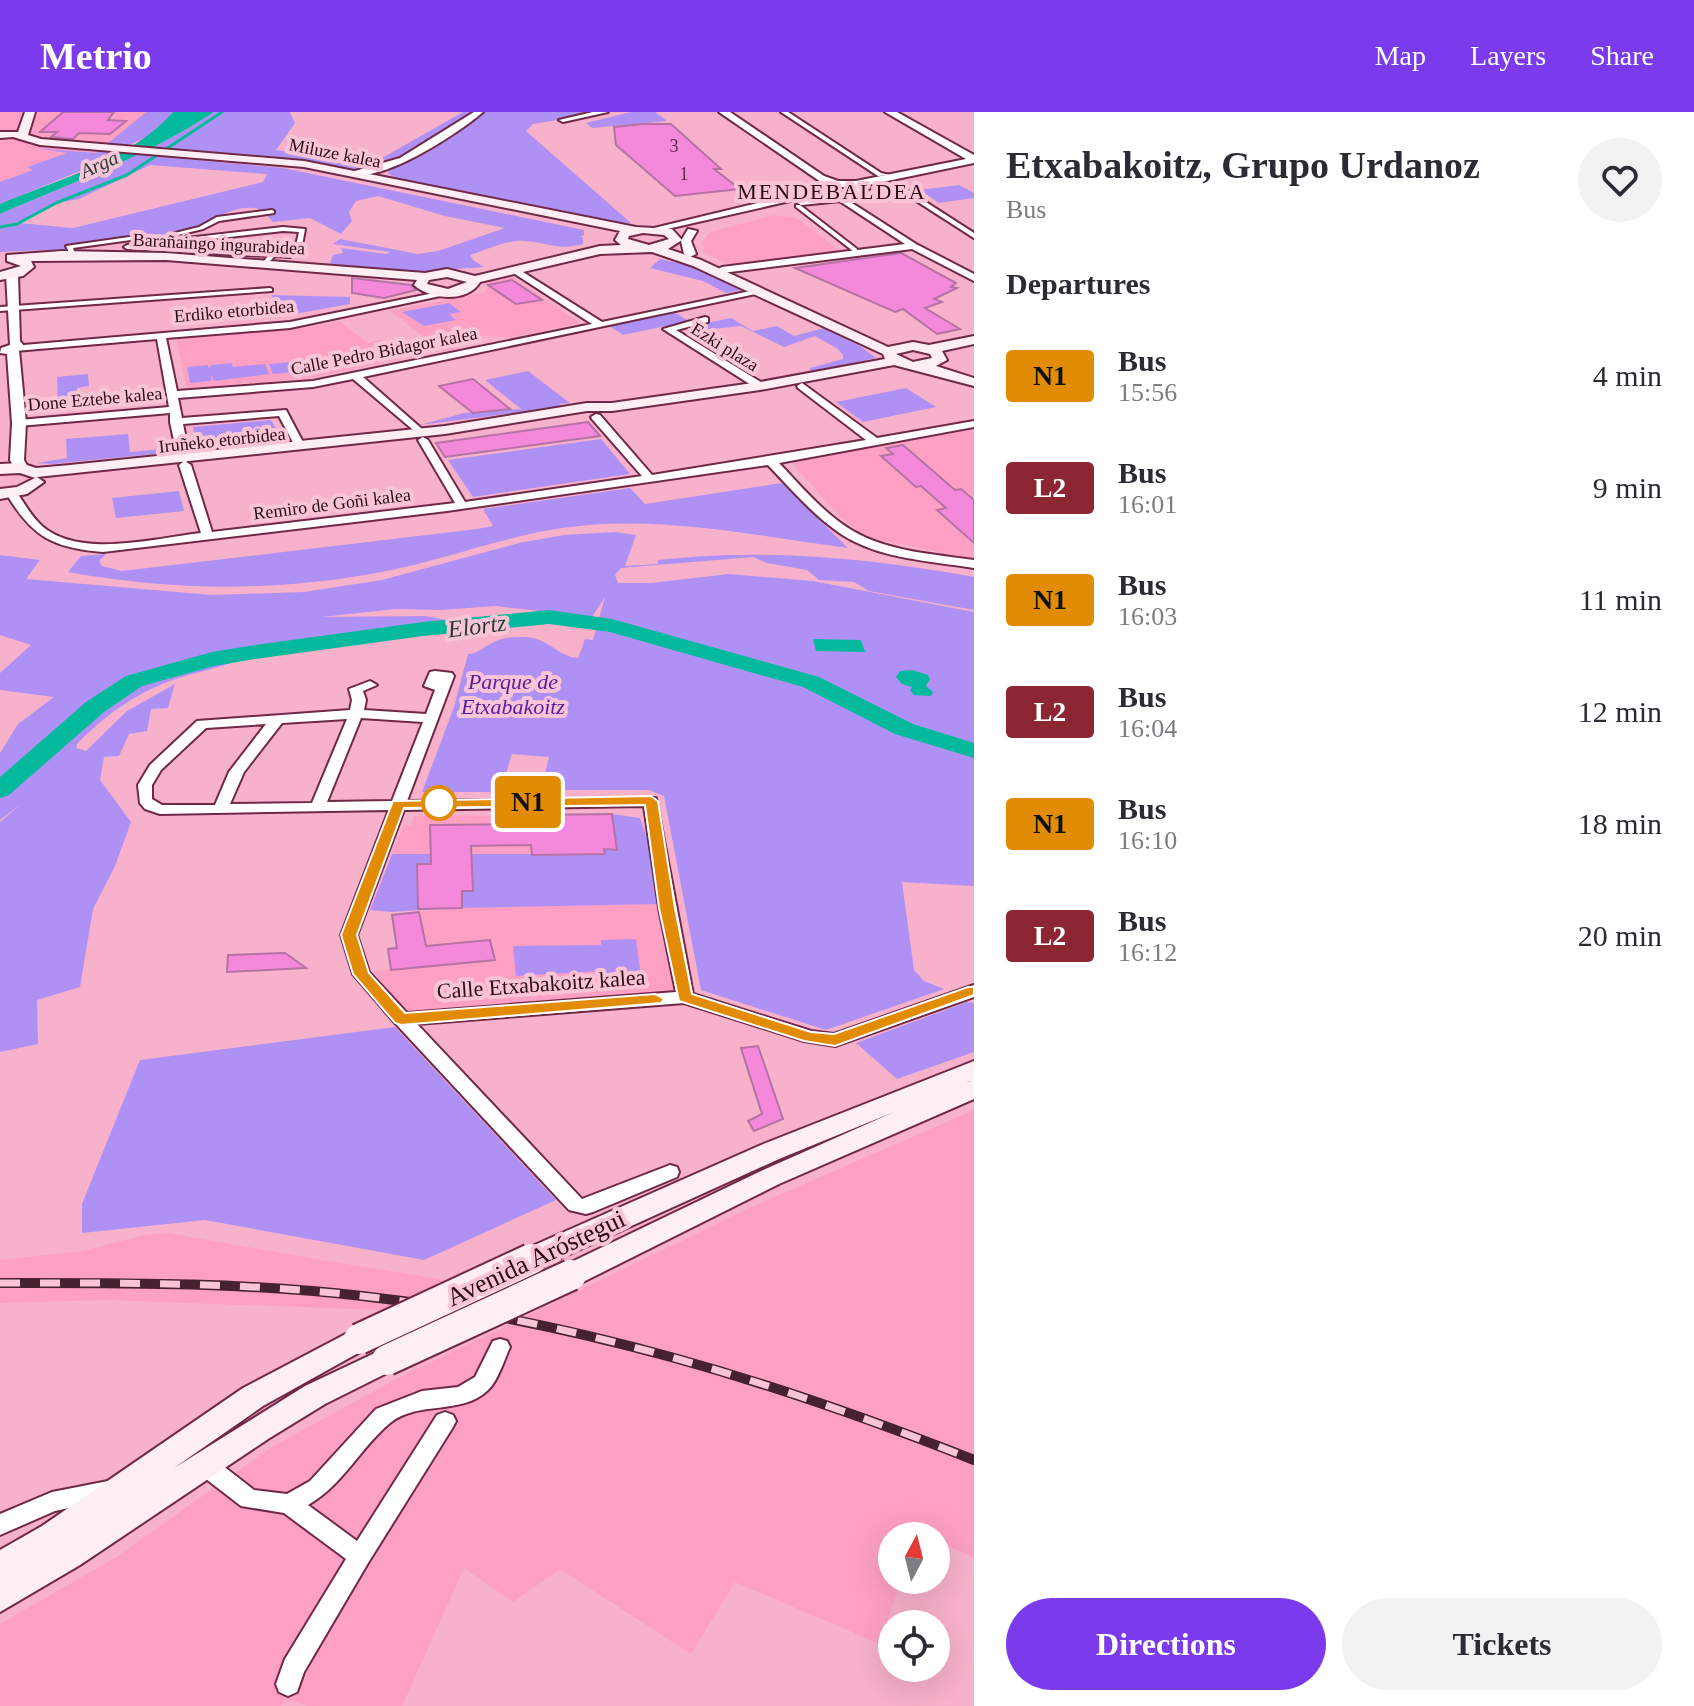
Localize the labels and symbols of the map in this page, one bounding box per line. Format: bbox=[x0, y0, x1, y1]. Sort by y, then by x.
street label: Miluze kalea bbox=[287, 134, 383, 172]
house number: 3 bbox=[670, 136, 679, 156]
water label: Arga bbox=[75, 146, 122, 184]
house number: 1 bbox=[680, 164, 689, 184]
district label: MENDEBALDEA bbox=[737, 179, 927, 204]
street label: Barañaingo ingurabidea bbox=[132, 230, 306, 258]
street label: Erdiko etorbidea bbox=[173, 296, 295, 326]
street label: Ezki plaza bbox=[688, 319, 762, 375]
street label: Calle Pedro Bidagor kalea bbox=[289, 323, 479, 379]
street label: Done Eztebe kalea bbox=[27, 383, 163, 415]
street label: Iruñeko etorbidea bbox=[158, 423, 286, 457]
street label: Remiro de Goñi kalea bbox=[252, 484, 412, 524]
water label: Elortz bbox=[445, 609, 508, 643]
park label: Parque de Etxabakoitz bbox=[460, 669, 565, 719]
line badge: N1 bbox=[492, 776, 564, 828]
unlabelled marker bbox=[422, 786, 456, 820]
street label: Calle Etxabakoitz kalea bbox=[436, 964, 646, 1004]
street label: Avenida Aróstegui bbox=[442, 1204, 630, 1312]
north arrow bbox=[878, 1522, 950, 1594]

